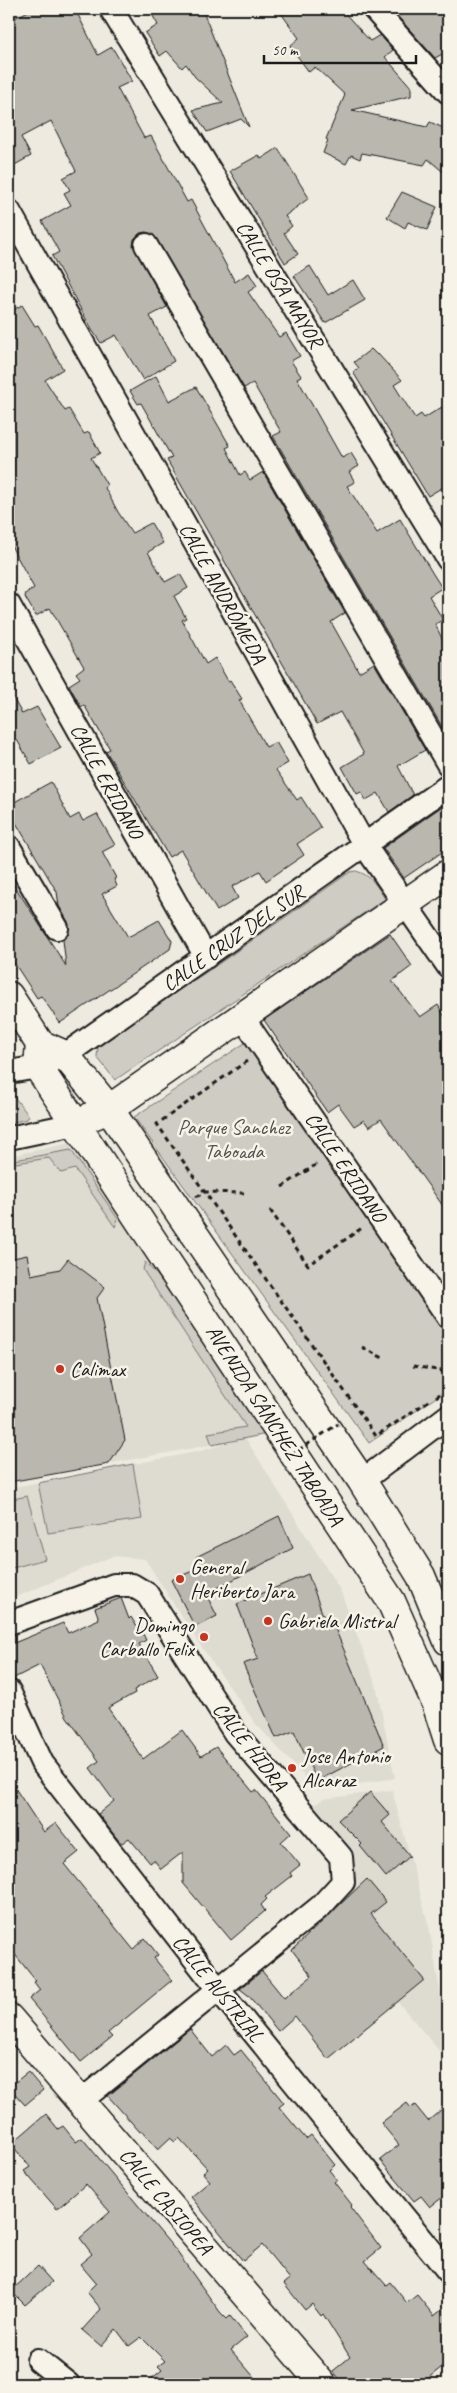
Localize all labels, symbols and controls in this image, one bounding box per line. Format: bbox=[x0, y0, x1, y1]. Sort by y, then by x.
scale bar bbox=[264, 32, 417, 64]
text: 50 m bbox=[272, 41, 299, 60]
street label: CALLE OSA MAYOR bbox=[231, 216, 331, 354]
street label: CALLE ANDRÓMEDA bbox=[174, 518, 273, 668]
street label: CALLE ERIDANO bbox=[65, 719, 150, 845]
street label: CALLE CRUZ DEL SUR bbox=[157, 878, 311, 997]
street label: CALLE ERIDANO bbox=[300, 1107, 394, 1229]
park label: Parque Sanchez Taboada bbox=[178, 1114, 292, 1164]
street label: AVENIDA SÁNCHEZ TABOADA bbox=[200, 1320, 350, 1531]
place label: Calimax bbox=[70, 1356, 127, 1382]
marker: Calimax bbox=[54, 1363, 66, 1375]
place label: General Heriberto Jara bbox=[190, 1554, 297, 1604]
marker: General Heriberto Jara bbox=[174, 1573, 186, 1585]
place label: Gabriela Mistral bbox=[278, 1608, 399, 1634]
place label: Domingo Carballo Felix bbox=[99, 1612, 196, 1662]
marker: Gabriela Mistral bbox=[262, 1615, 274, 1627]
marker: Domingo Carballo Felix bbox=[198, 1631, 210, 1643]
street label: CALLE HIDRA bbox=[207, 1697, 294, 1797]
place label: Jose Antonio Alcaraz bbox=[301, 1743, 392, 1793]
marker: Jose Antonio Alcaraz bbox=[286, 1762, 298, 1774]
street label: CALLE AUSTRIAL bbox=[167, 1929, 270, 2048]
street label: CALLE CASIOPEA bbox=[114, 2142, 219, 2261]

